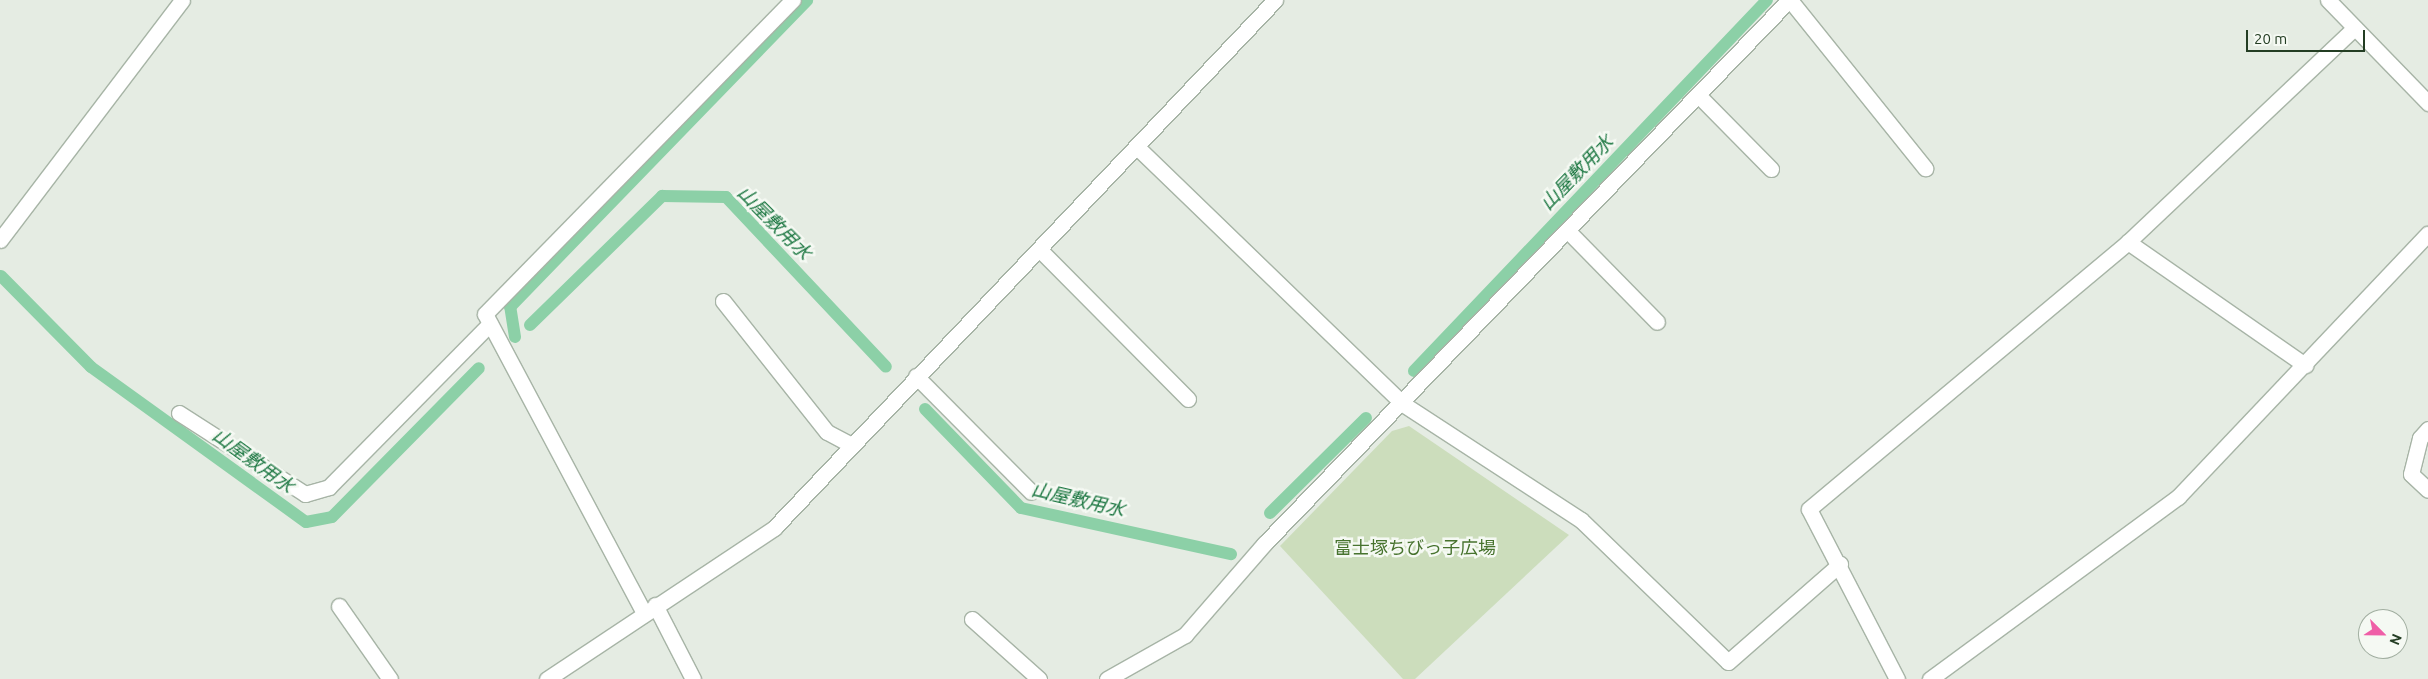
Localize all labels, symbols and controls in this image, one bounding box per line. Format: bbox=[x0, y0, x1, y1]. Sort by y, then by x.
scale bar bbox=[2248, 20, 2367, 52]
text: 20 m bbox=[2254, 30, 2287, 47]
water label: 山屋敷用水 bbox=[1536, 131, 1618, 215]
water label: 山屋敷用水 bbox=[732, 181, 816, 265]
water label: 山屋敷用水 bbox=[208, 424, 298, 498]
water label: 山屋敷用水 bbox=[1029, 478, 1127, 522]
park label: 富士塚ちびっ子広場 bbox=[1334, 536, 1496, 558]
north arrow bbox=[2358, 609, 2408, 659]
text: N bbox=[2386, 632, 2405, 647]

